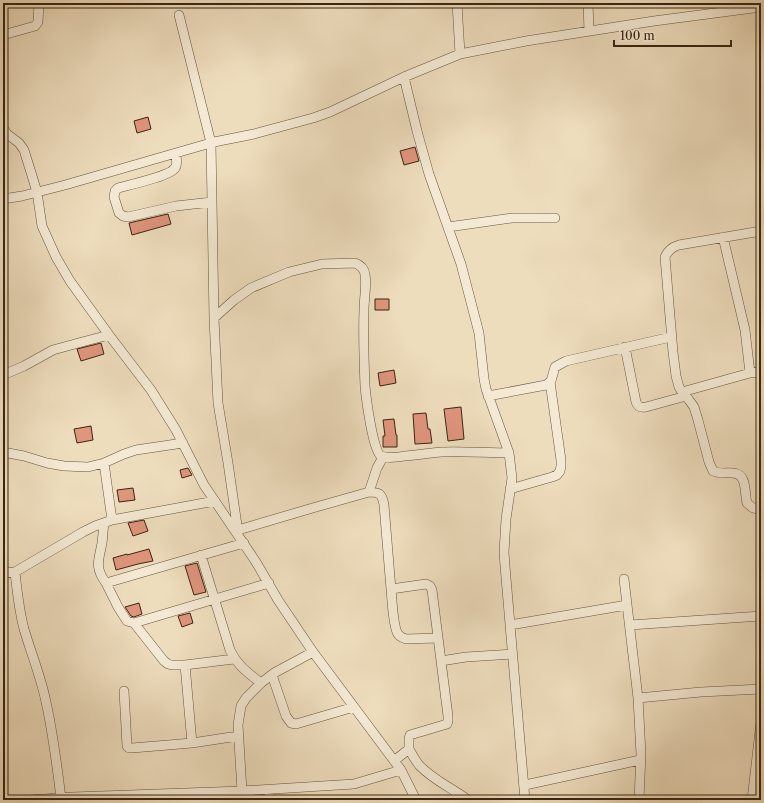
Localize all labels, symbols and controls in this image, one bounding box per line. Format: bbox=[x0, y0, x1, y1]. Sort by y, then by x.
scale bar bbox=[614, 22, 731, 48]
text: 100 m bbox=[620, 28, 655, 43]

